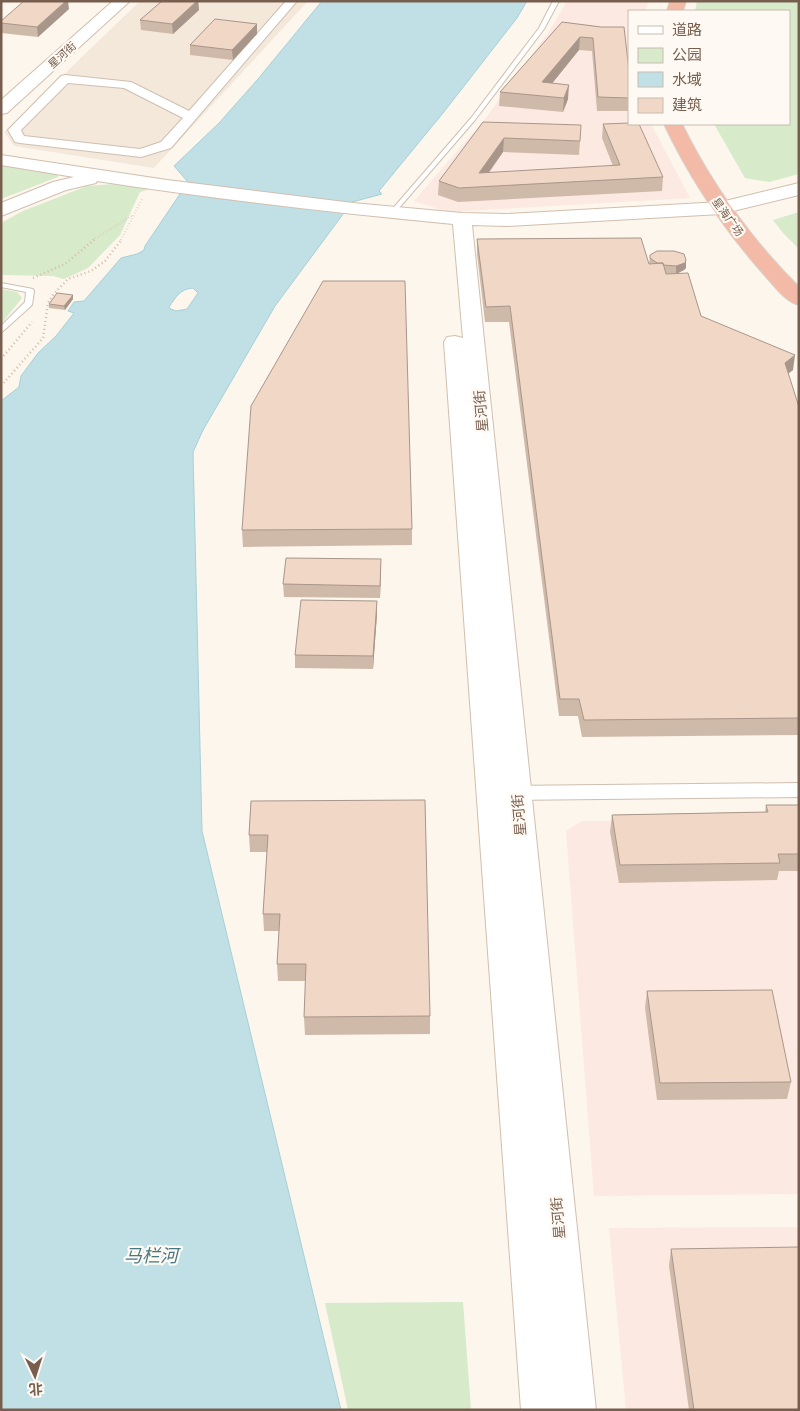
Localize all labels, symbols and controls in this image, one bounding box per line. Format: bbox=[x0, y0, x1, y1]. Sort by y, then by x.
legend bbox=[628, 10, 790, 125]
text: 道路 bbox=[672, 20, 702, 39]
street label: 星河街 bbox=[45, 39, 79, 71]
text: 公园 bbox=[672, 45, 702, 64]
text: 水域 bbox=[672, 70, 702, 89]
text: 建筑 bbox=[672, 95, 702, 114]
street label: 星海广场 bbox=[709, 195, 747, 239]
street label: 星河街 bbox=[470, 389, 492, 433]
street label: 星河街 bbox=[508, 793, 530, 837]
street label: 星河街 bbox=[547, 1196, 569, 1240]
water label: 马栏河 bbox=[124, 1244, 181, 1267]
north arrow bbox=[10, 1351, 60, 1401]
text: 北 bbox=[28, 1380, 44, 1398]

